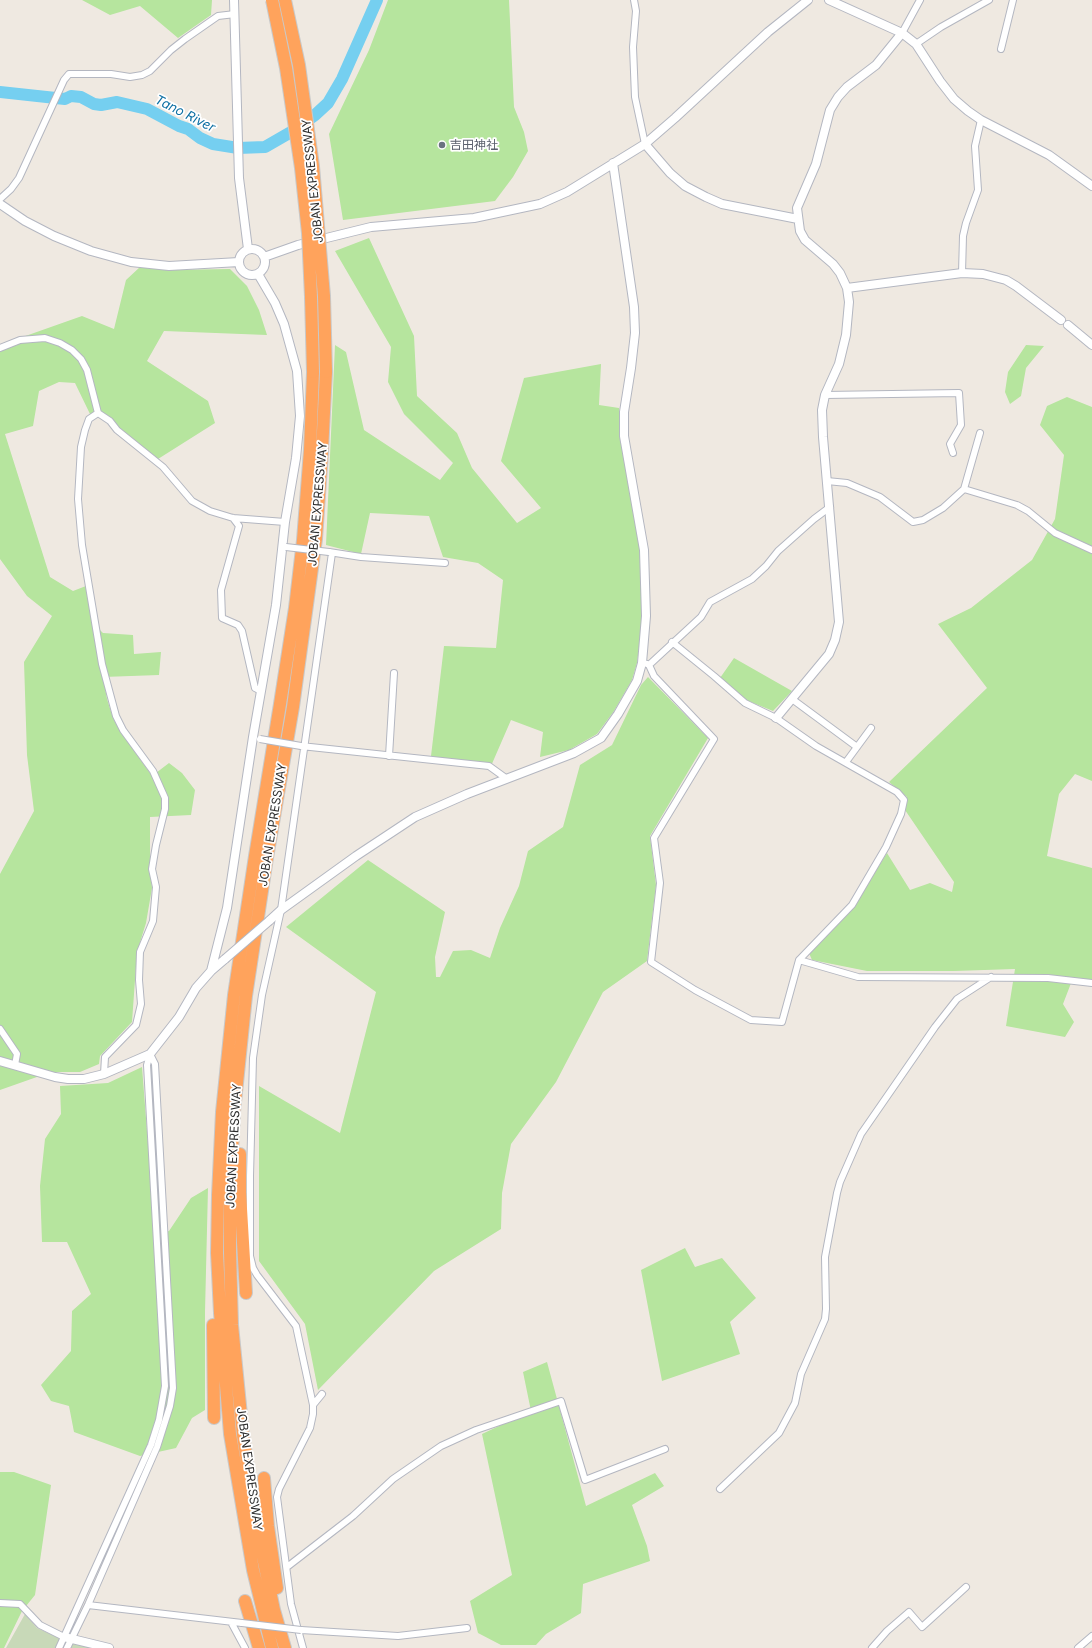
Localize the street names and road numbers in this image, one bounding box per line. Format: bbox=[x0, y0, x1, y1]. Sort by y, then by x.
street label: JOBAN EXPRESSWAY bbox=[299, 118, 327, 244]
street label: JOBAN EXPRESSWAY bbox=[305, 441, 331, 567]
street label: JOBAN EXPRESSWAY bbox=[256, 762, 290, 888]
street label: JOBAN EXPRESSWAY bbox=[224, 1083, 244, 1209]
street label: JOBAN EXPRESSWAY bbox=[233, 1406, 265, 1532]

